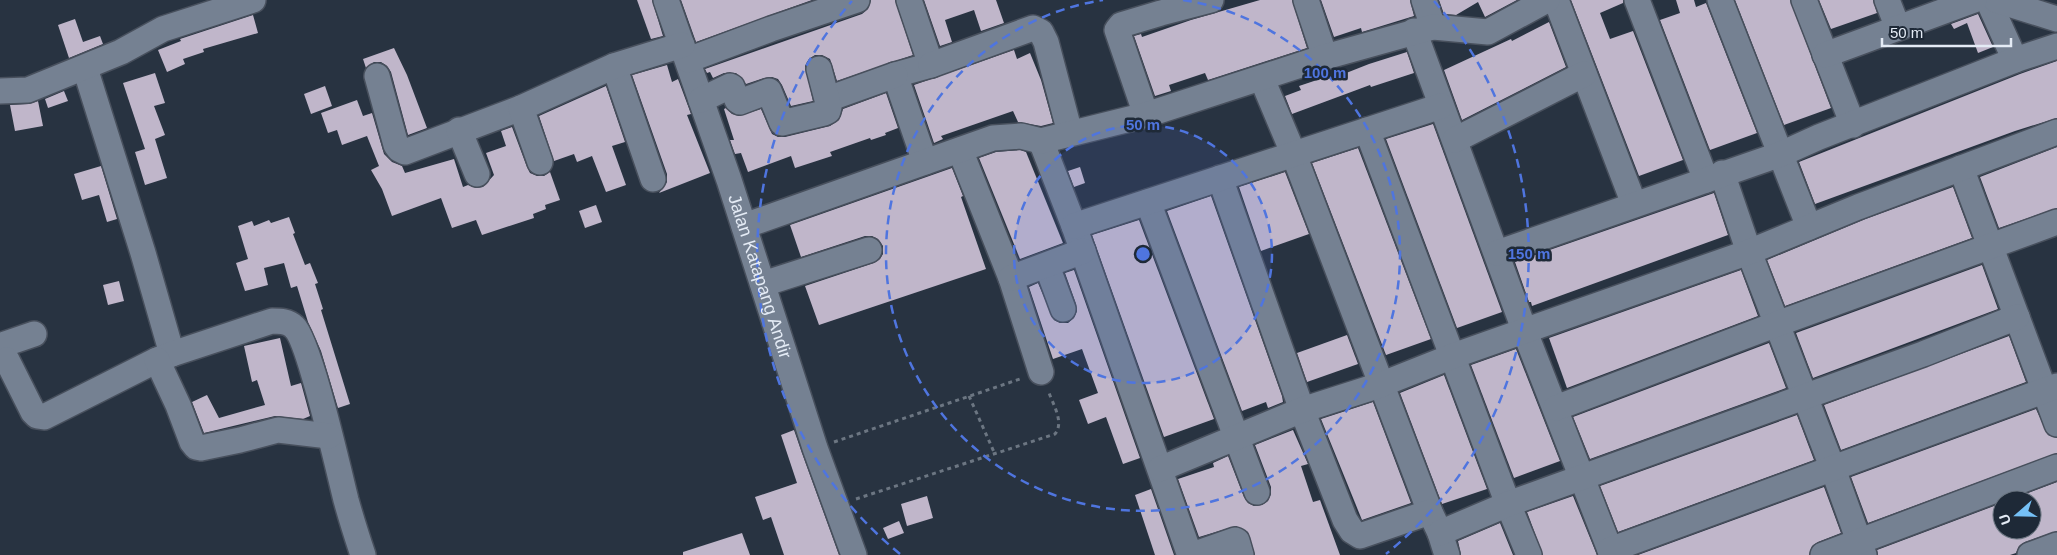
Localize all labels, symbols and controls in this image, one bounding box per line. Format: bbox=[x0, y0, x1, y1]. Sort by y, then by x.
scale bar bbox=[1882, 15, 2011, 47]
text: 50 m bbox=[1890, 24, 1923, 41]
text: 100 m bbox=[1304, 64, 1346, 81]
text: 50 m bbox=[1126, 116, 1160, 133]
street label: Jalan Katapang Andir bbox=[724, 192, 796, 361]
centre of rings bbox=[1134, 245, 1152, 263]
text: 150 m bbox=[1508, 245, 1550, 262]
north arrow bbox=[1992, 490, 2042, 540]
text: U bbox=[1996, 512, 2014, 527]

